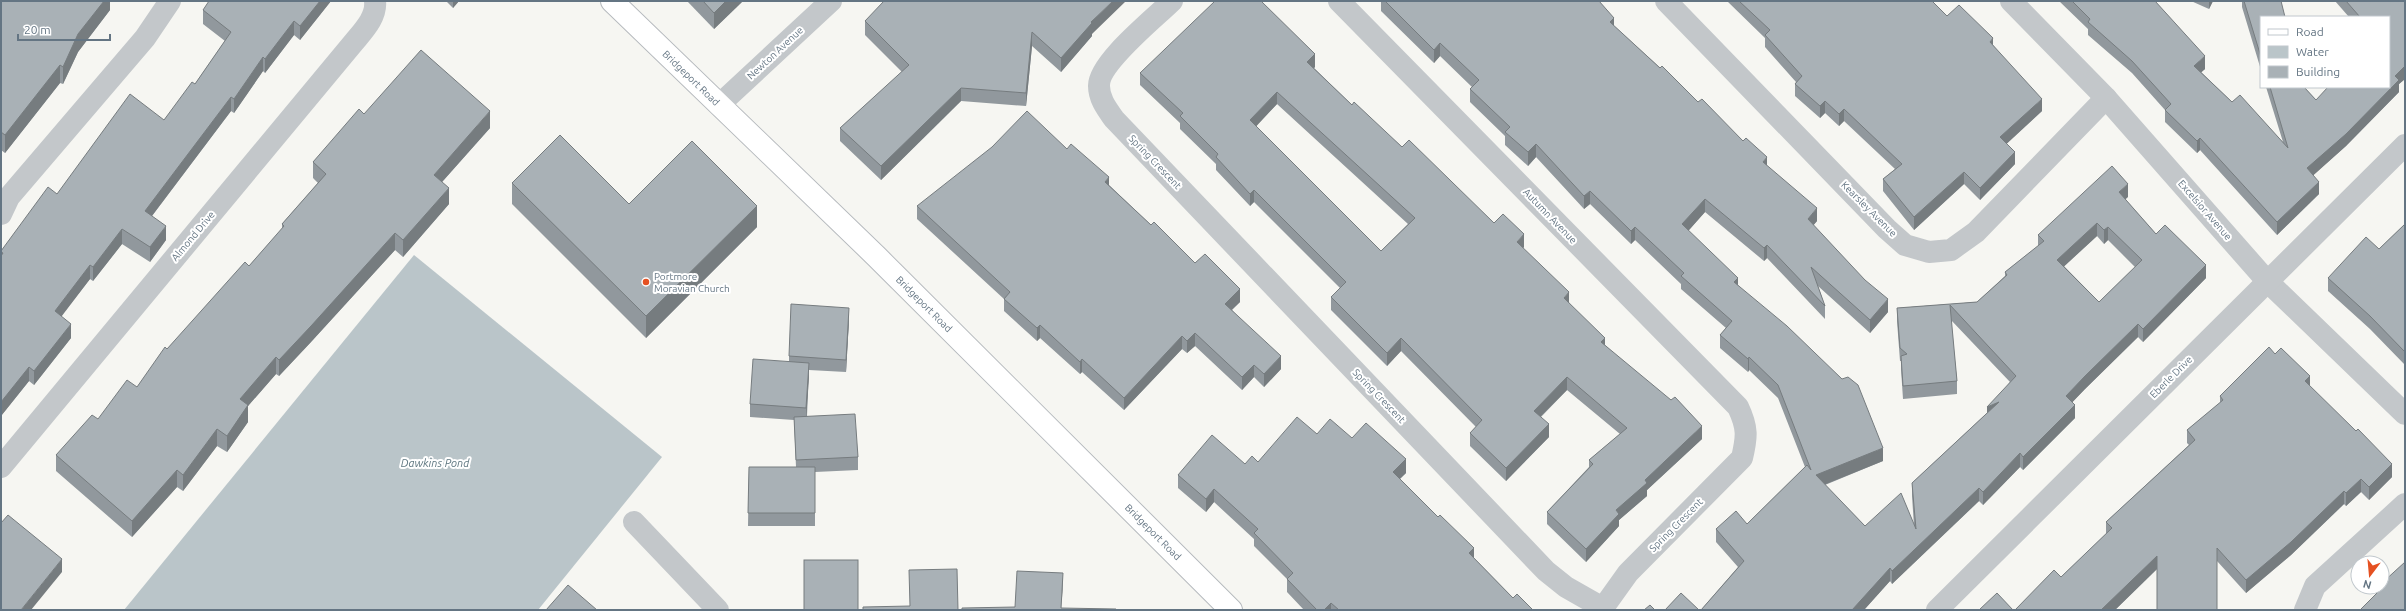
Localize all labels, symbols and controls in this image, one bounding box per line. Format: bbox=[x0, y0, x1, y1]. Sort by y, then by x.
scale bar bbox=[18, 16, 110, 42]
legend bbox=[2260, 16, 2390, 88]
text: 20 m bbox=[24, 23, 51, 36]
street label: Newton Avenue bbox=[745, 24, 805, 82]
text: Road bbox=[2296, 25, 2324, 38]
text: Water bbox=[2296, 45, 2329, 58]
street label: Bridgeport Road bbox=[660, 48, 722, 108]
text: Building bbox=[2296, 65, 2340, 78]
street label: Spring Crescent bbox=[1127, 133, 1184, 191]
street label: Excelsior Avenue bbox=[2176, 178, 2234, 242]
street label: Kearsley Avenue bbox=[1839, 179, 1899, 239]
street label: Autumn Avenue bbox=[1521, 186, 1579, 246]
street label: Almond Drive bbox=[169, 209, 217, 263]
place label: Portmore Moravian Church bbox=[654, 271, 730, 294]
street label: Bridgeport Road bbox=[894, 274, 954, 334]
marker: Portmore Moravian Church bbox=[641, 277, 651, 287]
street label: Eberle Drive bbox=[2148, 354, 2194, 400]
street label: Spring Crescent bbox=[1351, 367, 1408, 425]
water label: Dawkins Pond bbox=[401, 457, 470, 469]
street label: Spring Crescent bbox=[1647, 496, 1705, 554]
street label: Bridgeport Road bbox=[1123, 502, 1183, 562]
north arrow bbox=[2350, 555, 2390, 595]
text: N bbox=[2362, 578, 2373, 592]

